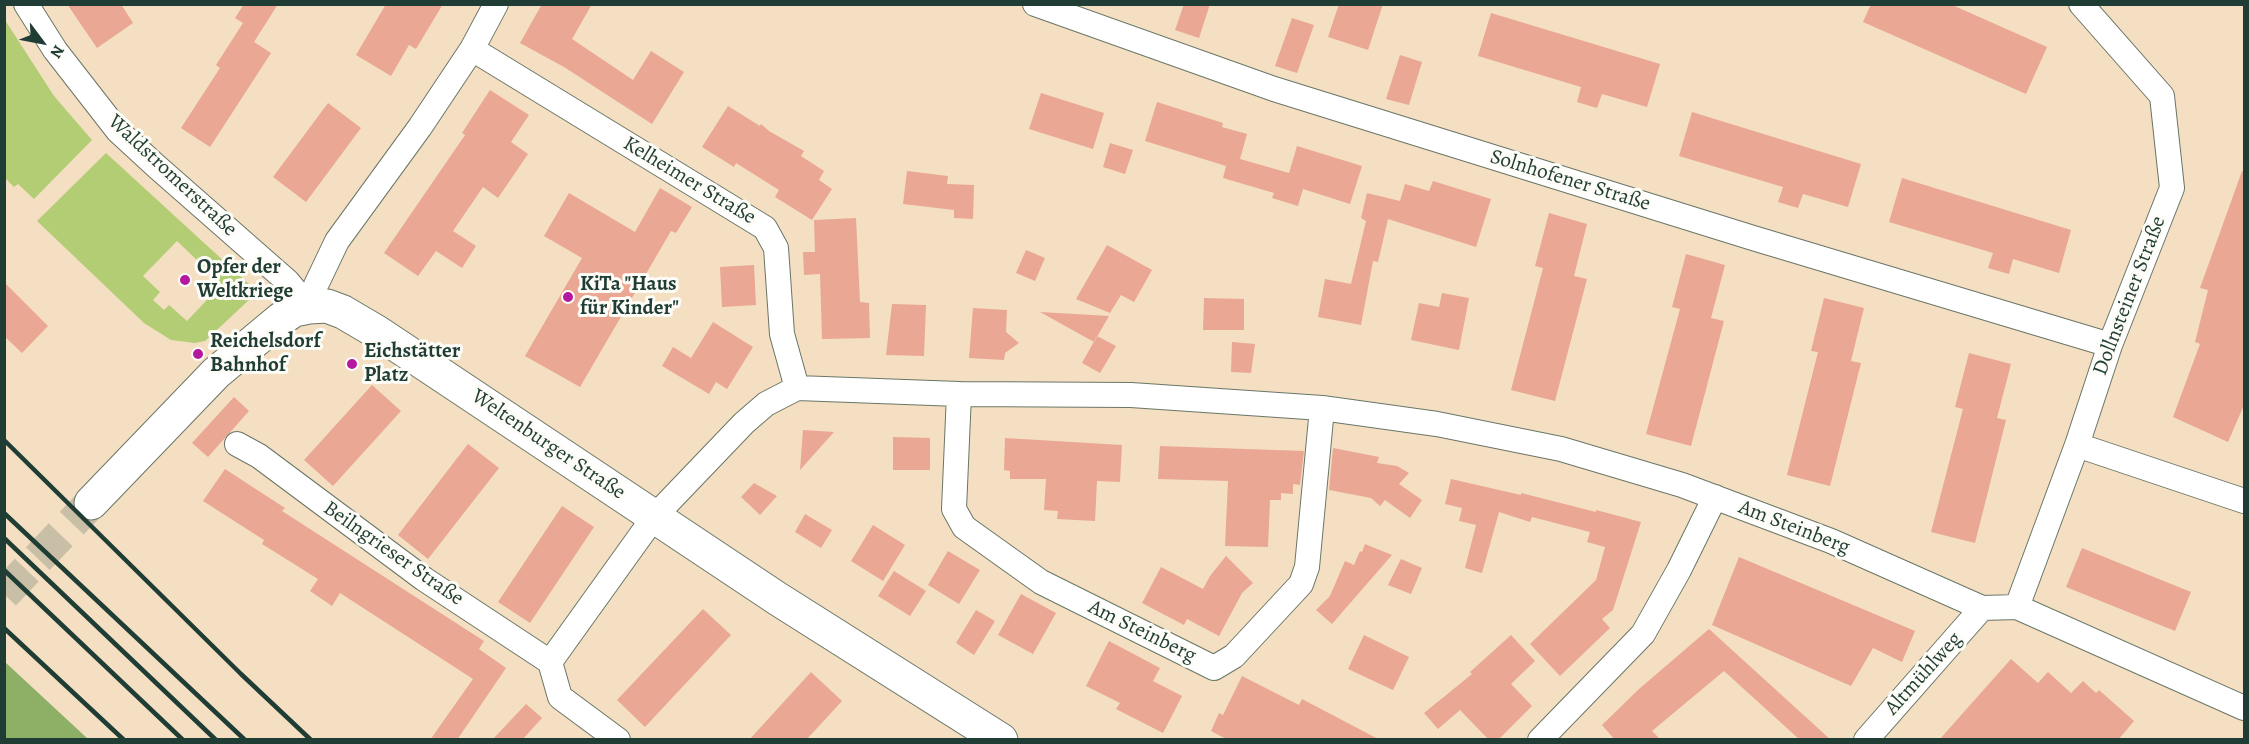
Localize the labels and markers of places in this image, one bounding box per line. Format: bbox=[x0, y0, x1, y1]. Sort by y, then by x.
place label: Opfer der Weltkriege bbox=[197, 255, 293, 305]
place label: KiTa "Haus für Kinder" bbox=[580, 272, 679, 322]
marker: Opfer der Weltkriege bbox=[178, 273, 192, 287]
marker: KiTa "Haus für Kinder" bbox=[561, 290, 575, 304]
place label: Reichelsdorf Bahnhof bbox=[210, 329, 321, 379]
place label: Eichstätter Platz bbox=[364, 339, 460, 389]
marker: Reichelsdorf Bahnhof bbox=[191, 347, 205, 361]
marker: Eichstätter Platz bbox=[345, 357, 359, 371]

